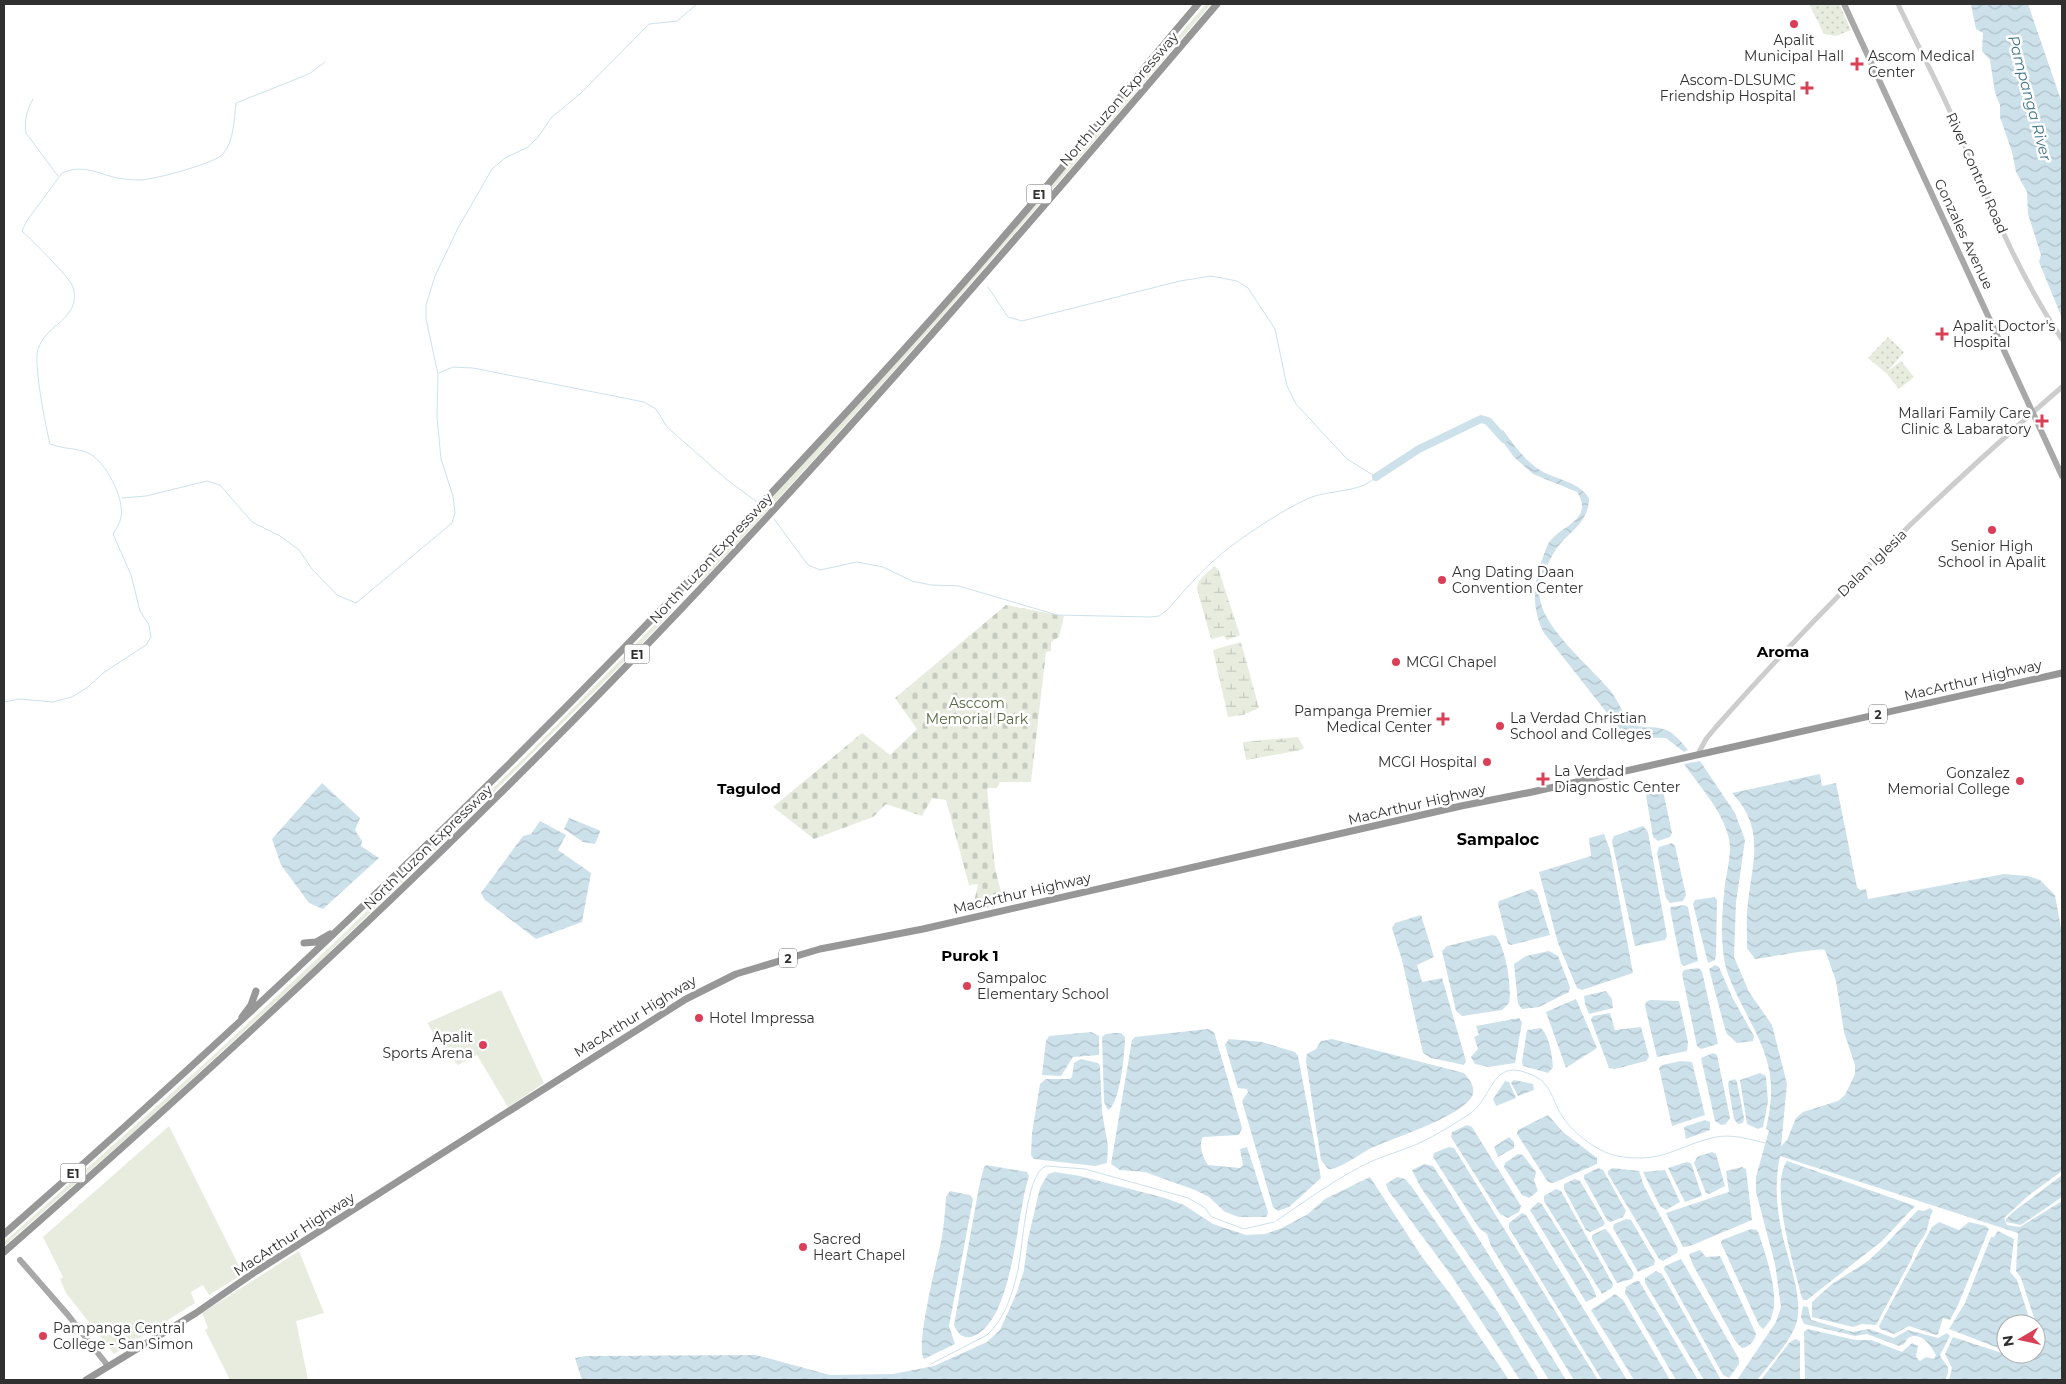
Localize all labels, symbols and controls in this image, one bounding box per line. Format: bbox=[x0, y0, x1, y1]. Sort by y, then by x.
marker: Apalit Municipal Hall bbox=[1788, 18, 1800, 30]
street label: North Luzon Expressway bbox=[1056, 28, 1183, 170]
place label: Apalit Municipal Hall bbox=[1744, 31, 1844, 65]
water label: Pampanga River bbox=[2004, 33, 2056, 164]
place label: Ascom Medical Center bbox=[1868, 47, 1975, 81]
marker: Ascom Medical Center bbox=[1850, 57, 1864, 71]
place label: Ascom-DLSUMC Friendship Hospital bbox=[1660, 71, 1796, 105]
marker: Ascom-DLSUMC Friendship Hospital bbox=[1800, 81, 1814, 95]
street label: River Control Road bbox=[1942, 110, 2012, 236]
street label: Gonzales Avenue bbox=[1930, 176, 1998, 292]
road number: E1 bbox=[1026, 184, 1052, 203]
place label: Apalit Doctor's Hospital bbox=[1953, 317, 2055, 351]
marker: Apalit Doctor's Hospital bbox=[1935, 327, 1949, 341]
place label: Mallari Family Care Clinic & Labaratory bbox=[1898, 404, 2031, 438]
marker: Mallari Family Care Clinic & Labaratory bbox=[2035, 414, 2049, 428]
street label: North Luzon Expressway bbox=[646, 489, 777, 627]
marker: Senior High School in Apalit bbox=[1986, 524, 1998, 536]
street label: Dalan Iglesia bbox=[1833, 525, 1911, 601]
place label: Senior High School in Apalit bbox=[1938, 537, 2047, 571]
place label: Ang Dating Daan Convention Center bbox=[1452, 563, 1584, 597]
marker: Ang Dating Daan Convention Center bbox=[1436, 574, 1448, 586]
district label: Aroma bbox=[1756, 642, 1809, 661]
road number: E1 bbox=[624, 644, 650, 664]
place label: MCGI Chapel bbox=[1406, 653, 1497, 671]
street label: MacArthur Highway bbox=[1902, 655, 2044, 705]
marker: MCGI Chapel bbox=[1390, 656, 1402, 668]
park label: Asccom Memorial Park bbox=[926, 694, 1029, 728]
place label: Pampanga Premier Medical Center bbox=[1294, 702, 1432, 736]
road number: 2 bbox=[1869, 704, 1887, 724]
place label: La Verdad Christian School and Colleges bbox=[1510, 709, 1651, 743]
marker: Pampanga Premier Medical Center bbox=[1436, 712, 1450, 726]
marker: La Verdad Christian School and Colleges bbox=[1494, 720, 1506, 732]
place label: MCGI Hospital bbox=[1378, 753, 1477, 771]
marker: MCGI Hospital bbox=[1481, 756, 1493, 768]
place label: La Verdad Diagnostic Center bbox=[1554, 762, 1681, 796]
place label: Gonzalez Memorial College bbox=[1887, 764, 2010, 798]
marker: La Verdad Diagnostic Center bbox=[1536, 772, 1550, 786]
marker: Gonzalez Memorial College bbox=[2014, 775, 2026, 787]
district label: Tagulod bbox=[717, 779, 781, 798]
street label: MacArthur Highway bbox=[1346, 779, 1488, 829]
street label: North Luzon Expressway bbox=[360, 780, 497, 913]
district label: Sampaloc bbox=[1457, 830, 1540, 849]
street label: MacArthur Highway bbox=[951, 868, 1093, 918]
district label: Purok 1 bbox=[941, 946, 999, 965]
road number: 2 bbox=[779, 948, 797, 968]
place label: Sampaloc Elementary School bbox=[977, 969, 1109, 1003]
street label: MacArthur Highway bbox=[570, 971, 700, 1061]
marker: Sampaloc Elementary School bbox=[961, 980, 973, 992]
place label: Hotel Impressa bbox=[709, 1009, 815, 1027]
marker: Hotel Impressa bbox=[693, 1012, 705, 1024]
place label: Apalit Sports Arena bbox=[382, 1028, 473, 1062]
marker: Apalit Sports Arena bbox=[477, 1039, 489, 1051]
road number: E1 bbox=[60, 1164, 86, 1182]
street label: MacArthur Highway bbox=[230, 1188, 358, 1280]
place label: Sacred Heart Chapel bbox=[813, 1230, 905, 1264]
marker: Sacred Heart Chapel bbox=[797, 1241, 809, 1253]
north arrow bbox=[1996, 1314, 2046, 1364]
place label: Pampanga Central College - San Simon bbox=[53, 1319, 194, 1353]
marker: Pampanga Central College - San Simon bbox=[37, 1330, 49, 1342]
text: N bbox=[1998, 1334, 2018, 1348]

